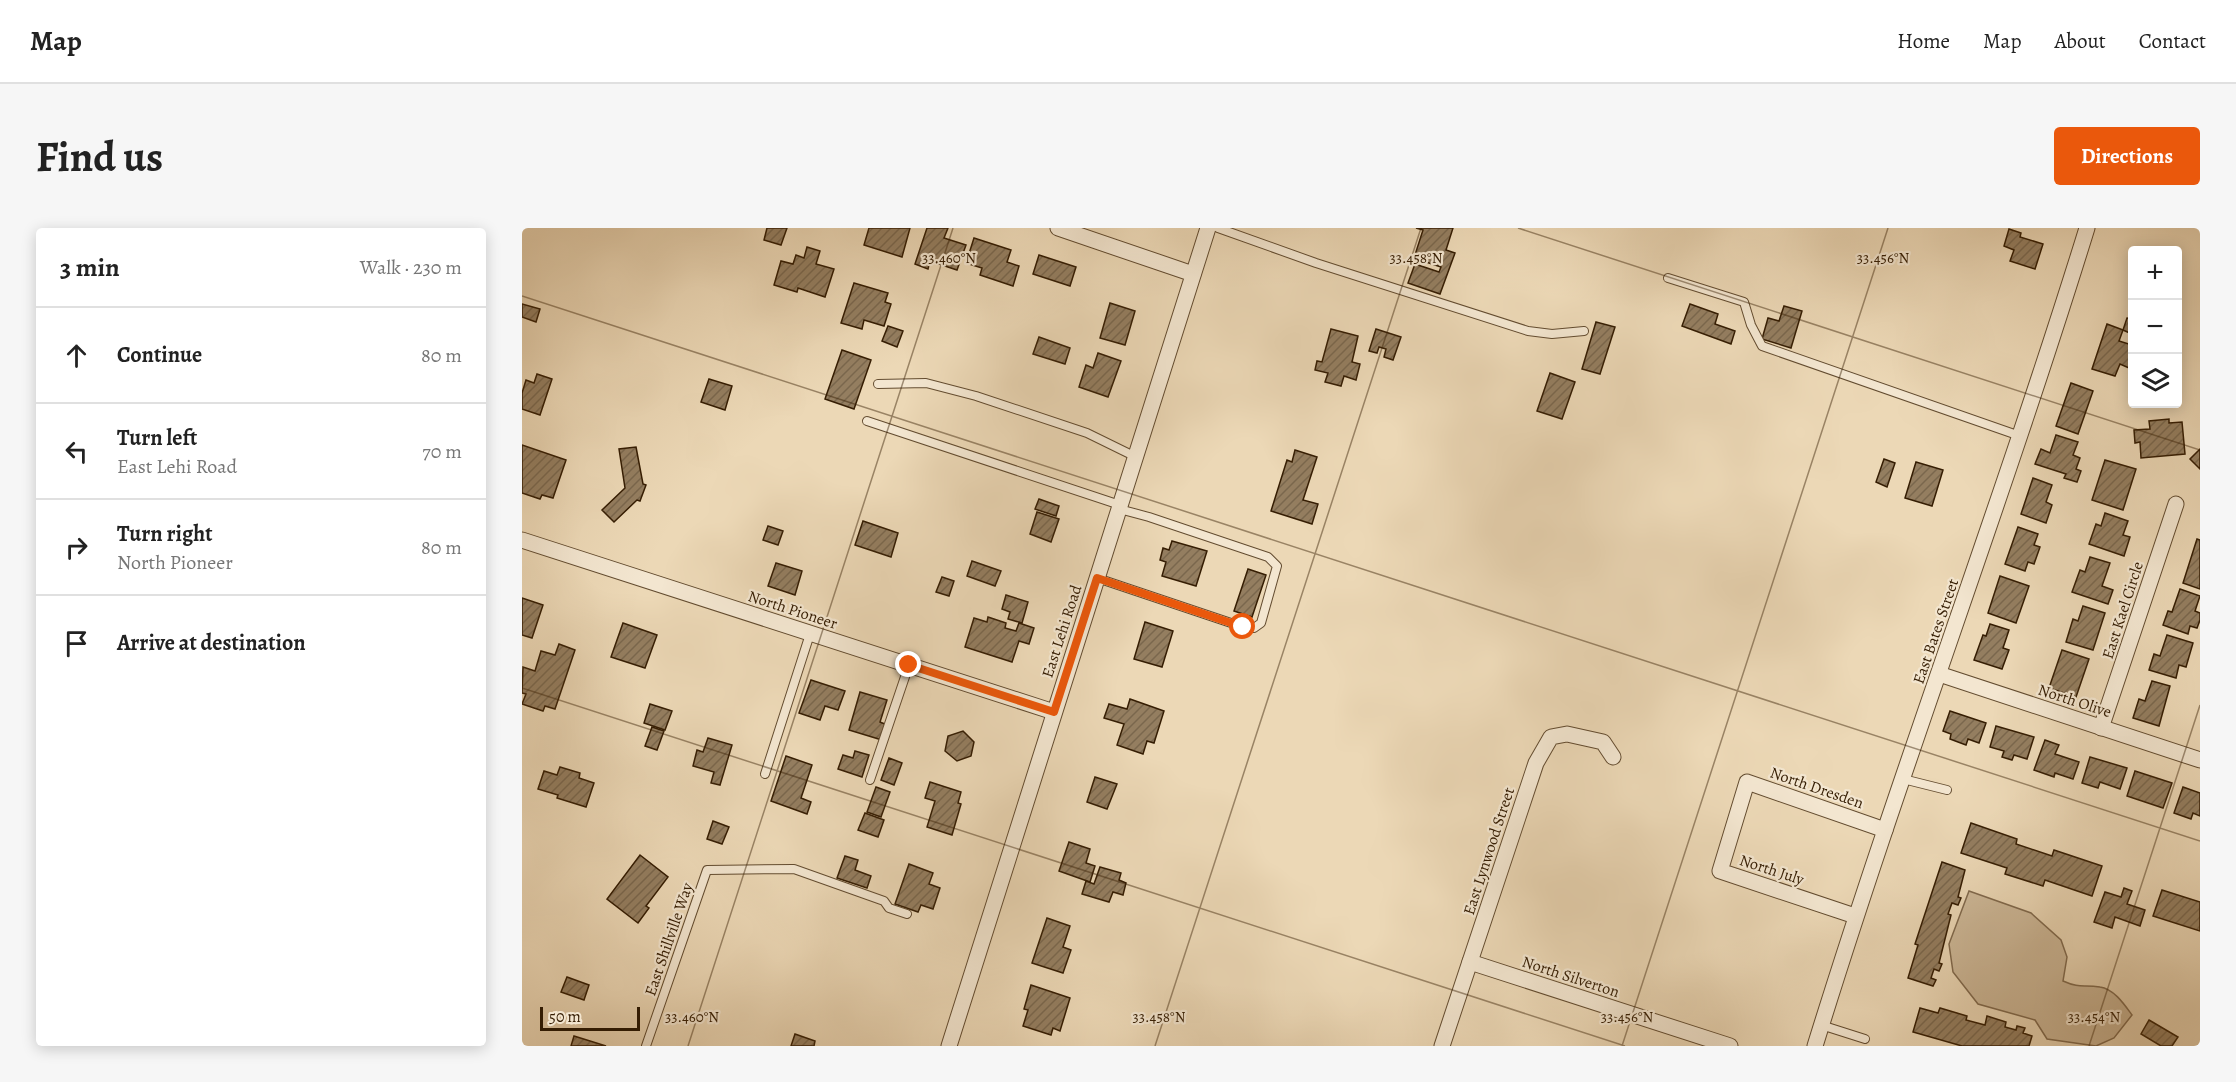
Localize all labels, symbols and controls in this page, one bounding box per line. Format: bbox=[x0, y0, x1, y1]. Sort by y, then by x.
text: Map bbox=[30, 22, 82, 60]
text: Home bbox=[1897, 27, 1950, 55]
text: Map bbox=[1983, 27, 2021, 55]
text: About bbox=[2054, 27, 2106, 55]
text: Contact bbox=[2139, 27, 2206, 55]
button: Directions bbox=[2054, 127, 2200, 185]
text: Find us bbox=[36, 128, 163, 185]
map controls bbox=[2128, 246, 2182, 408]
button: + bbox=[2128, 246, 2182, 300]
text: 33.460°N bbox=[922, 248, 976, 268]
text: 33.458°N bbox=[1390, 248, 1443, 268]
text: 33.456°N bbox=[1857, 248, 1909, 268]
text: 3 min bbox=[60, 250, 120, 285]
text: Walk · 230 m bbox=[360, 254, 462, 281]
button: − bbox=[2128, 300, 2182, 354]
icon: ahead bbox=[60, 339, 93, 372]
text: Continue bbox=[117, 340, 202, 370]
text: 80 m bbox=[421, 342, 462, 369]
button: layers bbox=[2128, 354, 2182, 408]
text: Turn left bbox=[117, 423, 197, 453]
icon: left bbox=[60, 435, 93, 468]
text: 70 m bbox=[422, 438, 462, 465]
text: East Lehi Road bbox=[117, 453, 237, 480]
text: Turn right bbox=[117, 519, 213, 549]
icon: right bbox=[60, 531, 93, 564]
text: 80 m bbox=[421, 534, 462, 561]
text: North Pioneer bbox=[117, 549, 233, 576]
street label: East Kael Circle bbox=[2097, 559, 2149, 662]
street label: East Bates Street bbox=[1908, 576, 1964, 687]
street label: East Lehi Road bbox=[1037, 582, 1087, 681]
street label: North Pioneer bbox=[745, 585, 840, 635]
route start bbox=[1229, 613, 1255, 639]
icon: arrive bbox=[60, 627, 93, 660]
text: Arrive at destination bbox=[117, 628, 306, 658]
route end bbox=[895, 651, 921, 677]
street label: North Olive bbox=[2035, 679, 2114, 723]
street label: North Dresden bbox=[1767, 762, 1867, 814]
street label: East Lynwood Street bbox=[1458, 785, 1520, 918]
street label: North July bbox=[1737, 849, 1808, 891]
street label: East Shillville Way bbox=[639, 879, 699, 999]
street label: North Silverton bbox=[1519, 951, 1622, 1003]
scale bar bbox=[540, 1004, 640, 1032]
text: 50 m bbox=[549, 1006, 581, 1028]
text: 33.460°N bbox=[665, 1007, 719, 1027]
text: 33.458°N bbox=[1133, 1007, 1186, 1027]
text: 33.456°N bbox=[1601, 1007, 1653, 1027]
text: 33.454°N bbox=[2068, 1007, 2120, 1027]

